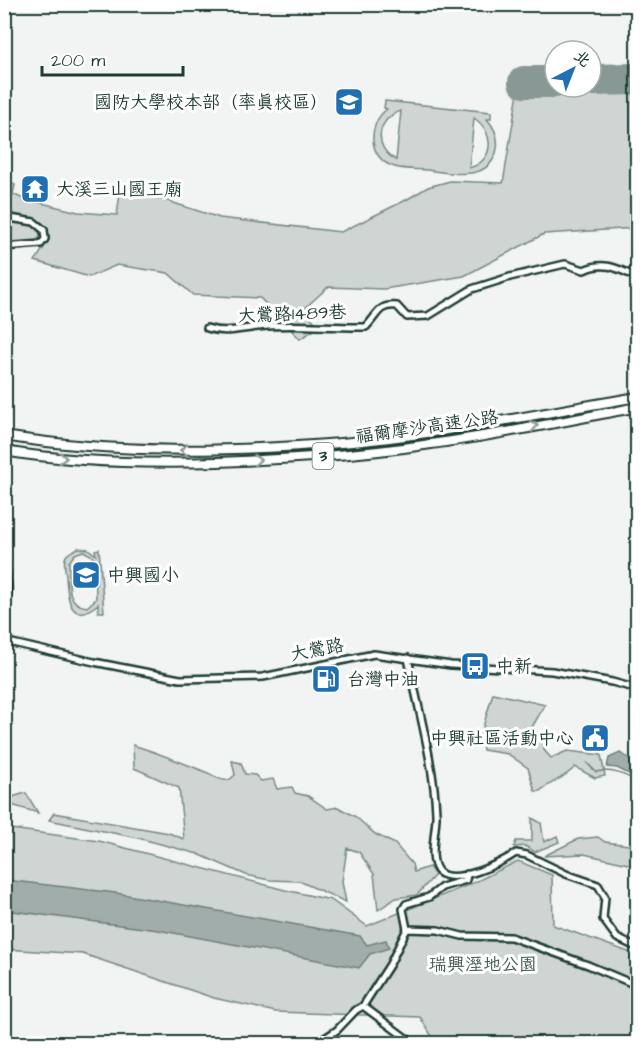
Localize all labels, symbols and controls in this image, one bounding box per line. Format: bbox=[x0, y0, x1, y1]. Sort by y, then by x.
scale bar bbox=[42, 39, 183, 77]
north arrow bbox=[543, 39, 603, 99]
text: 北 bbox=[569, 45, 596, 72]
text: 200 m bbox=[51, 48, 105, 73]
school or university icon: 國防大學校本部（率真校區） bbox=[333, 86, 365, 118]
place label: 國防大學校本部（率真校區） bbox=[94, 90, 328, 115]
temple icon: 大溪三山國王廟 bbox=[19, 173, 51, 205]
place label: 大溪三山國王廟 bbox=[56, 177, 182, 202]
street label: 大鶯路1489巷 bbox=[237, 300, 347, 328]
street label: 福爾摩沙高速公路 bbox=[354, 405, 500, 449]
one-way arrow bbox=[529, 420, 539, 433]
one-way arrow bbox=[179, 443, 188, 456]
road number: 3 bbox=[312, 443, 334, 469]
one-way arrow bbox=[58, 451, 67, 464]
one-way arrow bbox=[253, 454, 262, 467]
school or university icon: 中興國小 bbox=[70, 559, 102, 591]
place label: 中興國小 bbox=[107, 563, 179, 588]
street label: 大鶯路 bbox=[288, 633, 346, 667]
bus stop icon: 中新 bbox=[459, 650, 491, 682]
place label: 中新 bbox=[496, 654, 532, 679]
fuel station icon: 台灣中油 bbox=[310, 663, 342, 695]
place label: 台灣中油 bbox=[347, 667, 419, 692]
public building icon: 中興社區活動中心 bbox=[579, 722, 611, 754]
place label: 中興社區活動中心 bbox=[430, 726, 574, 751]
park label: 瑞興溼地公園 bbox=[429, 952, 537, 977]

